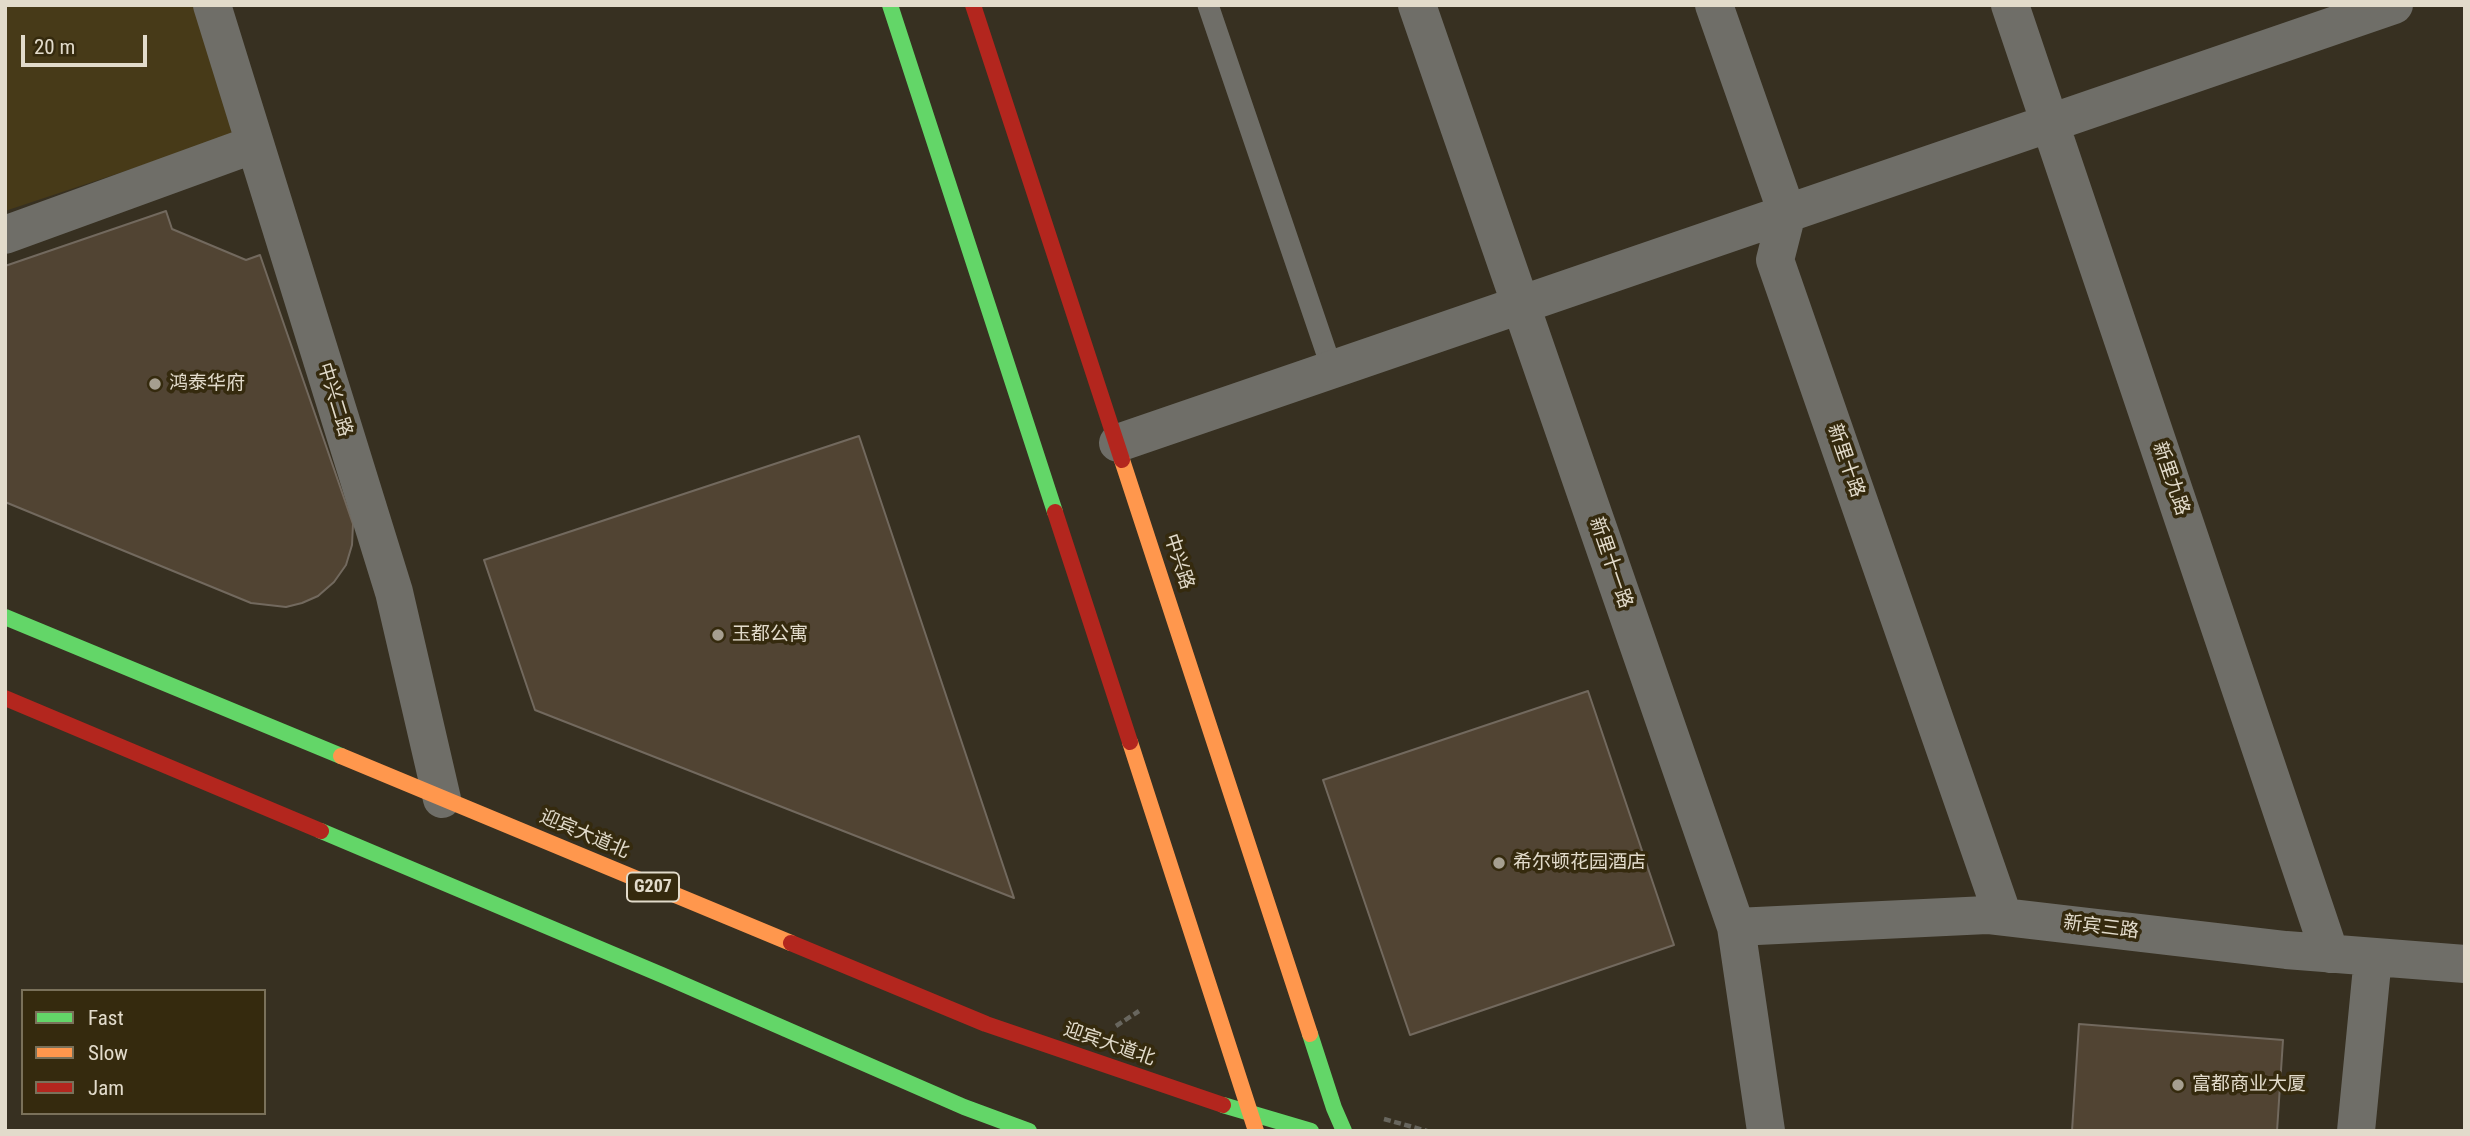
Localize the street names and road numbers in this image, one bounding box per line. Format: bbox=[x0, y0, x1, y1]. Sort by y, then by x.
street label: 中兴二路 bbox=[312, 360, 356, 440]
street label: 新里十路 bbox=[1822, 421, 1868, 501]
street label: 新里九路 bbox=[2147, 439, 2193, 519]
street label: 新里十一路 bbox=[1584, 514, 1636, 612]
street label: 中兴路 bbox=[1158, 531, 1198, 593]
street label: 迎宾大道北 bbox=[536, 806, 632, 864]
road number: G207 bbox=[627, 872, 679, 902]
street label: 新宾三路 bbox=[2062, 912, 2140, 944]
street label: 迎宾大道北 bbox=[1060, 1019, 1158, 1071]

